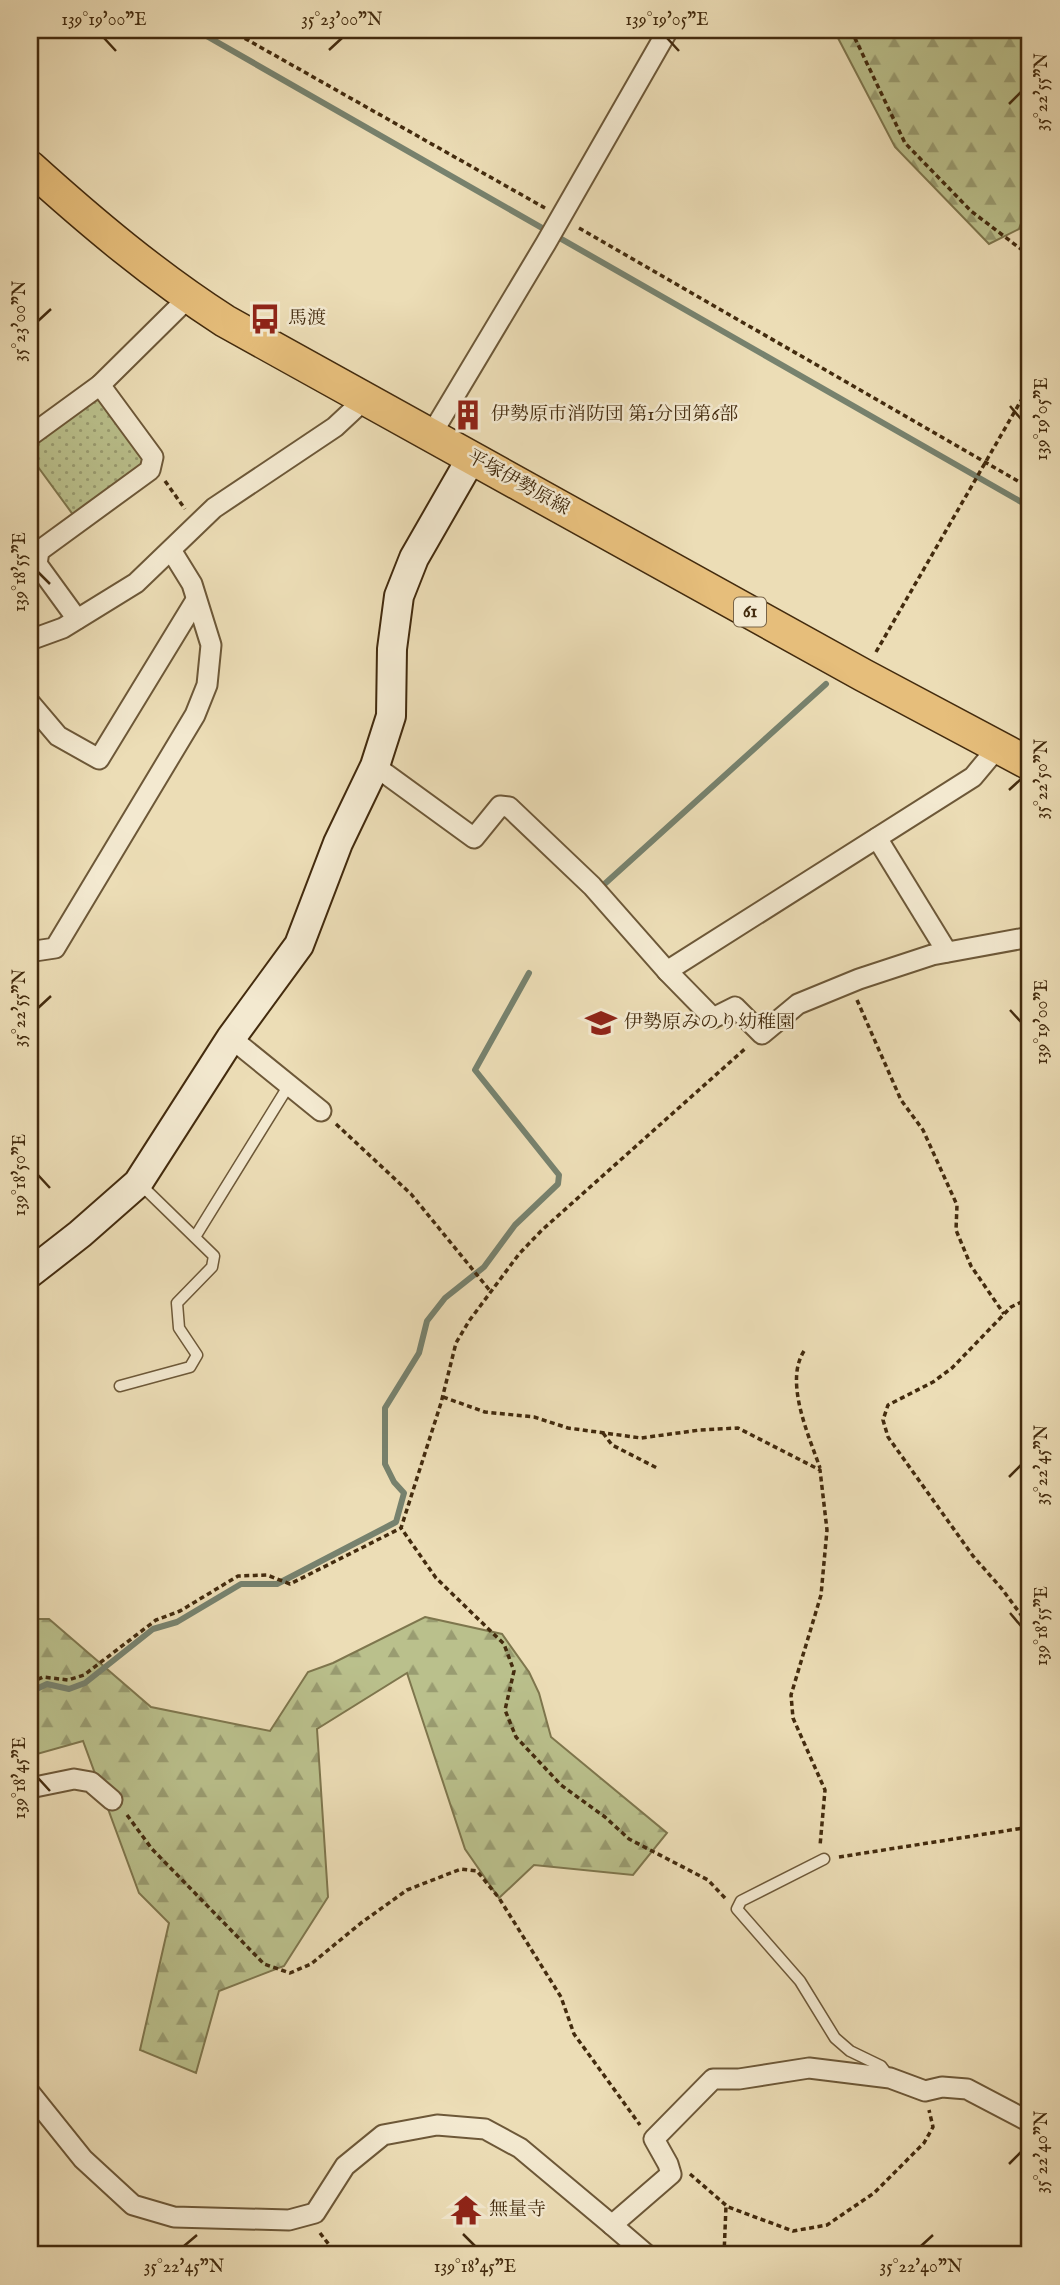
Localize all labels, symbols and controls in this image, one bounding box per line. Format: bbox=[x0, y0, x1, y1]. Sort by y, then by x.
text: 139°19'00"E bbox=[61, 9, 147, 32]
text: 35°23'00"N bbox=[301, 9, 383, 32]
text: 139°19'05"E bbox=[625, 9, 709, 32]
text: 35°22'55"N bbox=[1031, 52, 1054, 131]
text: 35°23'00"N bbox=[9, 280, 32, 362]
bus stop icon: 馬渡 bbox=[248, 302, 282, 336]
place label: 馬渡 bbox=[288, 307, 326, 331]
text: 139°19'05"E bbox=[1031, 377, 1054, 461]
building icon: 伊勢原市消防団 第1分団第6部 bbox=[451, 398, 485, 432]
place label: 伊勢原市消防団 第1分団第6部 bbox=[491, 403, 738, 427]
street label: 平塚伊勢原線 bbox=[462, 445, 574, 521]
text: 139°18'55"E bbox=[9, 532, 32, 612]
road number: 61 bbox=[734, 598, 766, 626]
text: 35°22'50"N bbox=[1031, 738, 1054, 819]
text: 35°22'55"N bbox=[9, 968, 32, 1047]
text: 139°19'00"E bbox=[1031, 979, 1054, 1065]
school or university icon: 伊勢原みのり幼稚園 bbox=[584, 1006, 618, 1040]
place label: 伊勢原みのり幼稚園 bbox=[624, 1011, 795, 1035]
text: 139°18'50"E bbox=[9, 1134, 32, 1216]
text: 35°22'45"N bbox=[1031, 1424, 1054, 1505]
text: 139°18'55"E bbox=[1031, 1586, 1054, 1666]
text: 139°18'45"E bbox=[9, 1737, 32, 1819]
text: 35°22'40"N bbox=[1031, 2110, 1054, 2194]
temple icon: 無量寺 bbox=[449, 2193, 483, 2227]
place label: 無量寺 bbox=[489, 2198, 546, 2222]
text: 35°22'45"N bbox=[144, 2256, 225, 2279]
text: 139°18'45"E bbox=[434, 2256, 516, 2279]
text: 35°22'40"N bbox=[880, 2256, 963, 2279]

